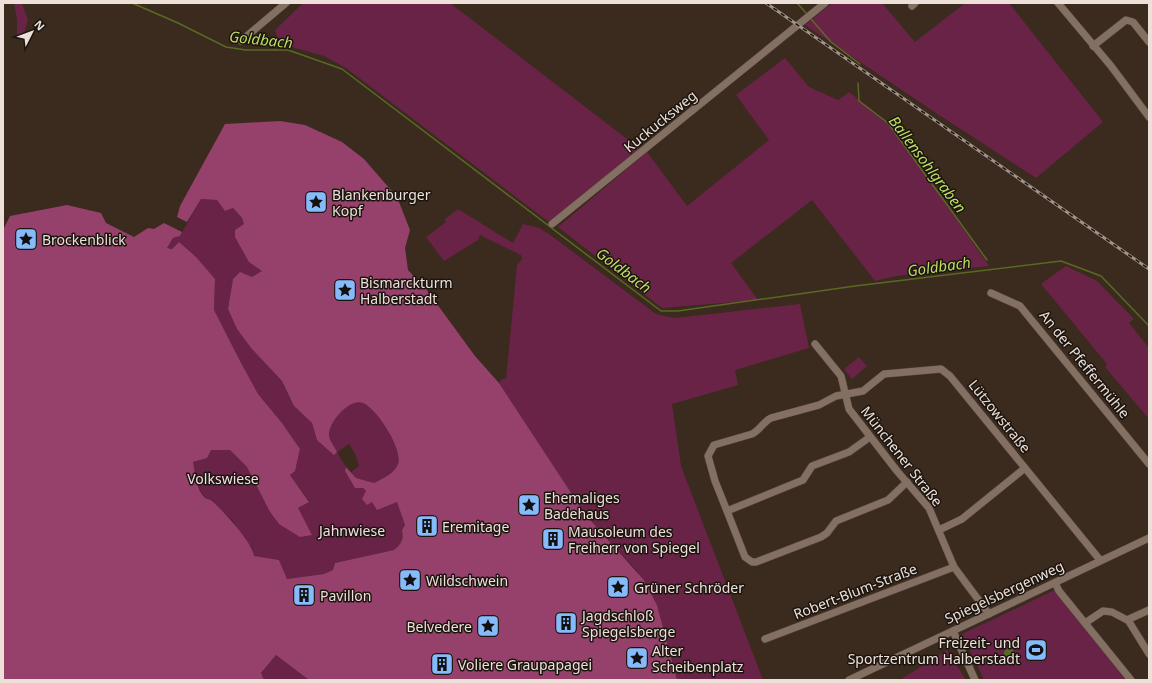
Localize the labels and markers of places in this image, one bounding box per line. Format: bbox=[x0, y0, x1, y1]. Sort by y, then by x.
place label: Blankenburger Kopf bbox=[332, 185, 431, 220]
place icon: Blankenburger Kopf bbox=[303, 189, 329, 215]
place icon: Brockenblick bbox=[13, 226, 39, 252]
place label: Brockenblick bbox=[42, 230, 126, 249]
place label: Bismarckturm Halberstadt bbox=[360, 273, 453, 308]
place icon: Bismarckturm Halberstadt bbox=[332, 277, 358, 303]
place label: Ehemaliges Badehaus bbox=[544, 488, 620, 523]
place icon: Ehemaliges Badehaus bbox=[516, 492, 542, 518]
building icon: Eremitage bbox=[414, 513, 440, 539]
place label: Eremitage bbox=[442, 517, 509, 536]
place label: Mausoleum des Freiherr von Spiegel bbox=[568, 522, 700, 557]
building icon: Mausoleum des Freiherr von Spiegel bbox=[540, 526, 566, 552]
place icon: Wildschwein bbox=[397, 567, 423, 593]
place label: Wildschwein bbox=[426, 571, 508, 590]
place icon: Grüner Schröder bbox=[605, 574, 631, 600]
place label: Grüner Schröder bbox=[634, 578, 744, 597]
building icon: Pavillon bbox=[291, 582, 317, 608]
place label: Pavillon bbox=[320, 586, 371, 605]
place label: Jagdschloß Spiegelsberge bbox=[580, 606, 675, 641]
building icon: Jagdschloß Spiegelsberge bbox=[553, 610, 579, 636]
place icon: Belvedere bbox=[475, 613, 501, 639]
place label: Belvedere bbox=[406, 617, 472, 636]
place label: Freizeit- und Sportzentrum Halberstadt bbox=[848, 633, 1020, 668]
sports icon: Freizeit- und Sportzentrum Halberstadt bbox=[1023, 637, 1049, 663]
place label: Alter Scheibenplatz bbox=[652, 641, 744, 676]
place icon: Alter Scheibenplatz bbox=[624, 645, 650, 671]
building icon: Voliere Graupapagei bbox=[429, 651, 455, 677]
place label: Voliere Graupapagei bbox=[458, 655, 592, 674]

